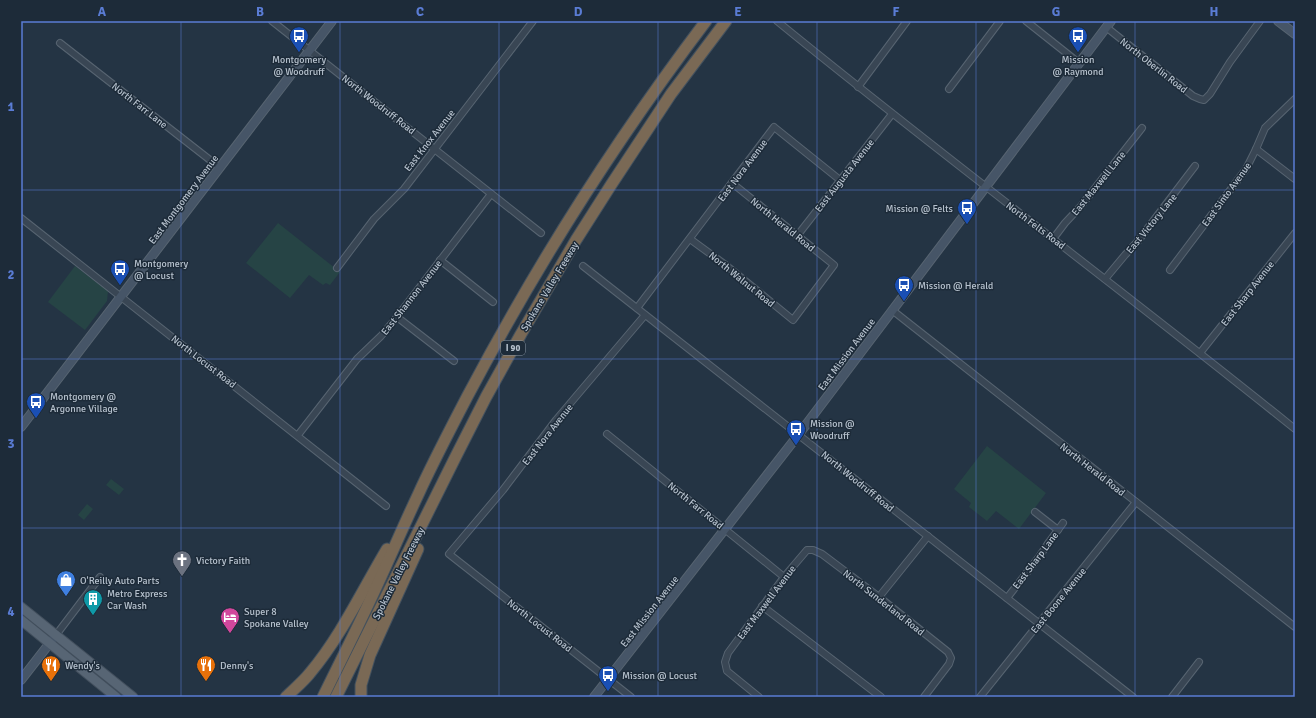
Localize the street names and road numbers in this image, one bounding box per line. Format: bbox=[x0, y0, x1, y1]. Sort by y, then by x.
street label: North Oberlin Road bbox=[1117, 36, 1189, 96]
street label: North Woodruff Road bbox=[339, 72, 418, 137]
street label: North Farr Lane bbox=[109, 80, 170, 131]
street label: East Knox Avenue bbox=[402, 107, 458, 174]
street label: East Nora Avenue bbox=[715, 137, 770, 204]
street label: East Augusta Avenue bbox=[813, 137, 877, 215]
street label: East Maxwell Lane bbox=[1069, 149, 1128, 218]
street label: East Montgomery Avenue bbox=[146, 153, 221, 247]
street label: East Sinto Avenue bbox=[1199, 160, 1254, 229]
street label: East Victory Lane bbox=[1124, 191, 1180, 256]
street label: North Herald Road bbox=[748, 195, 817, 254]
street label: North Felts Road bbox=[1003, 200, 1067, 252]
street label: Spokane Valley Freeway bbox=[519, 240, 581, 333]
street label: North Walnut Road bbox=[706, 250, 777, 310]
street label: East Shannon Avenue bbox=[379, 258, 445, 338]
street label: East Sharp Avenue bbox=[1219, 259, 1277, 329]
street label: East Mission Avenue bbox=[816, 316, 878, 393]
street label: North Locust Road bbox=[169, 333, 238, 391]
road number: I 90 bbox=[501, 341, 525, 355]
street label: East Nora Avenue bbox=[520, 401, 576, 468]
street label: North Herald Road bbox=[1057, 441, 1127, 499]
street label: North Woodruff Road bbox=[819, 449, 896, 515]
street label: North Farr Road bbox=[665, 480, 726, 532]
street label: Spokane Valley Freeway bbox=[370, 525, 427, 622]
street label: East Sharp Lane bbox=[1010, 530, 1061, 592]
street label: East Maxwell Avenue bbox=[735, 563, 799, 642]
street label: East Boone Avenue bbox=[1029, 565, 1089, 636]
street label: North Sunderland Road bbox=[840, 567, 926, 638]
street label: East Mission Avenue bbox=[618, 574, 681, 650]
street label: North Locust Road bbox=[505, 597, 574, 655]

